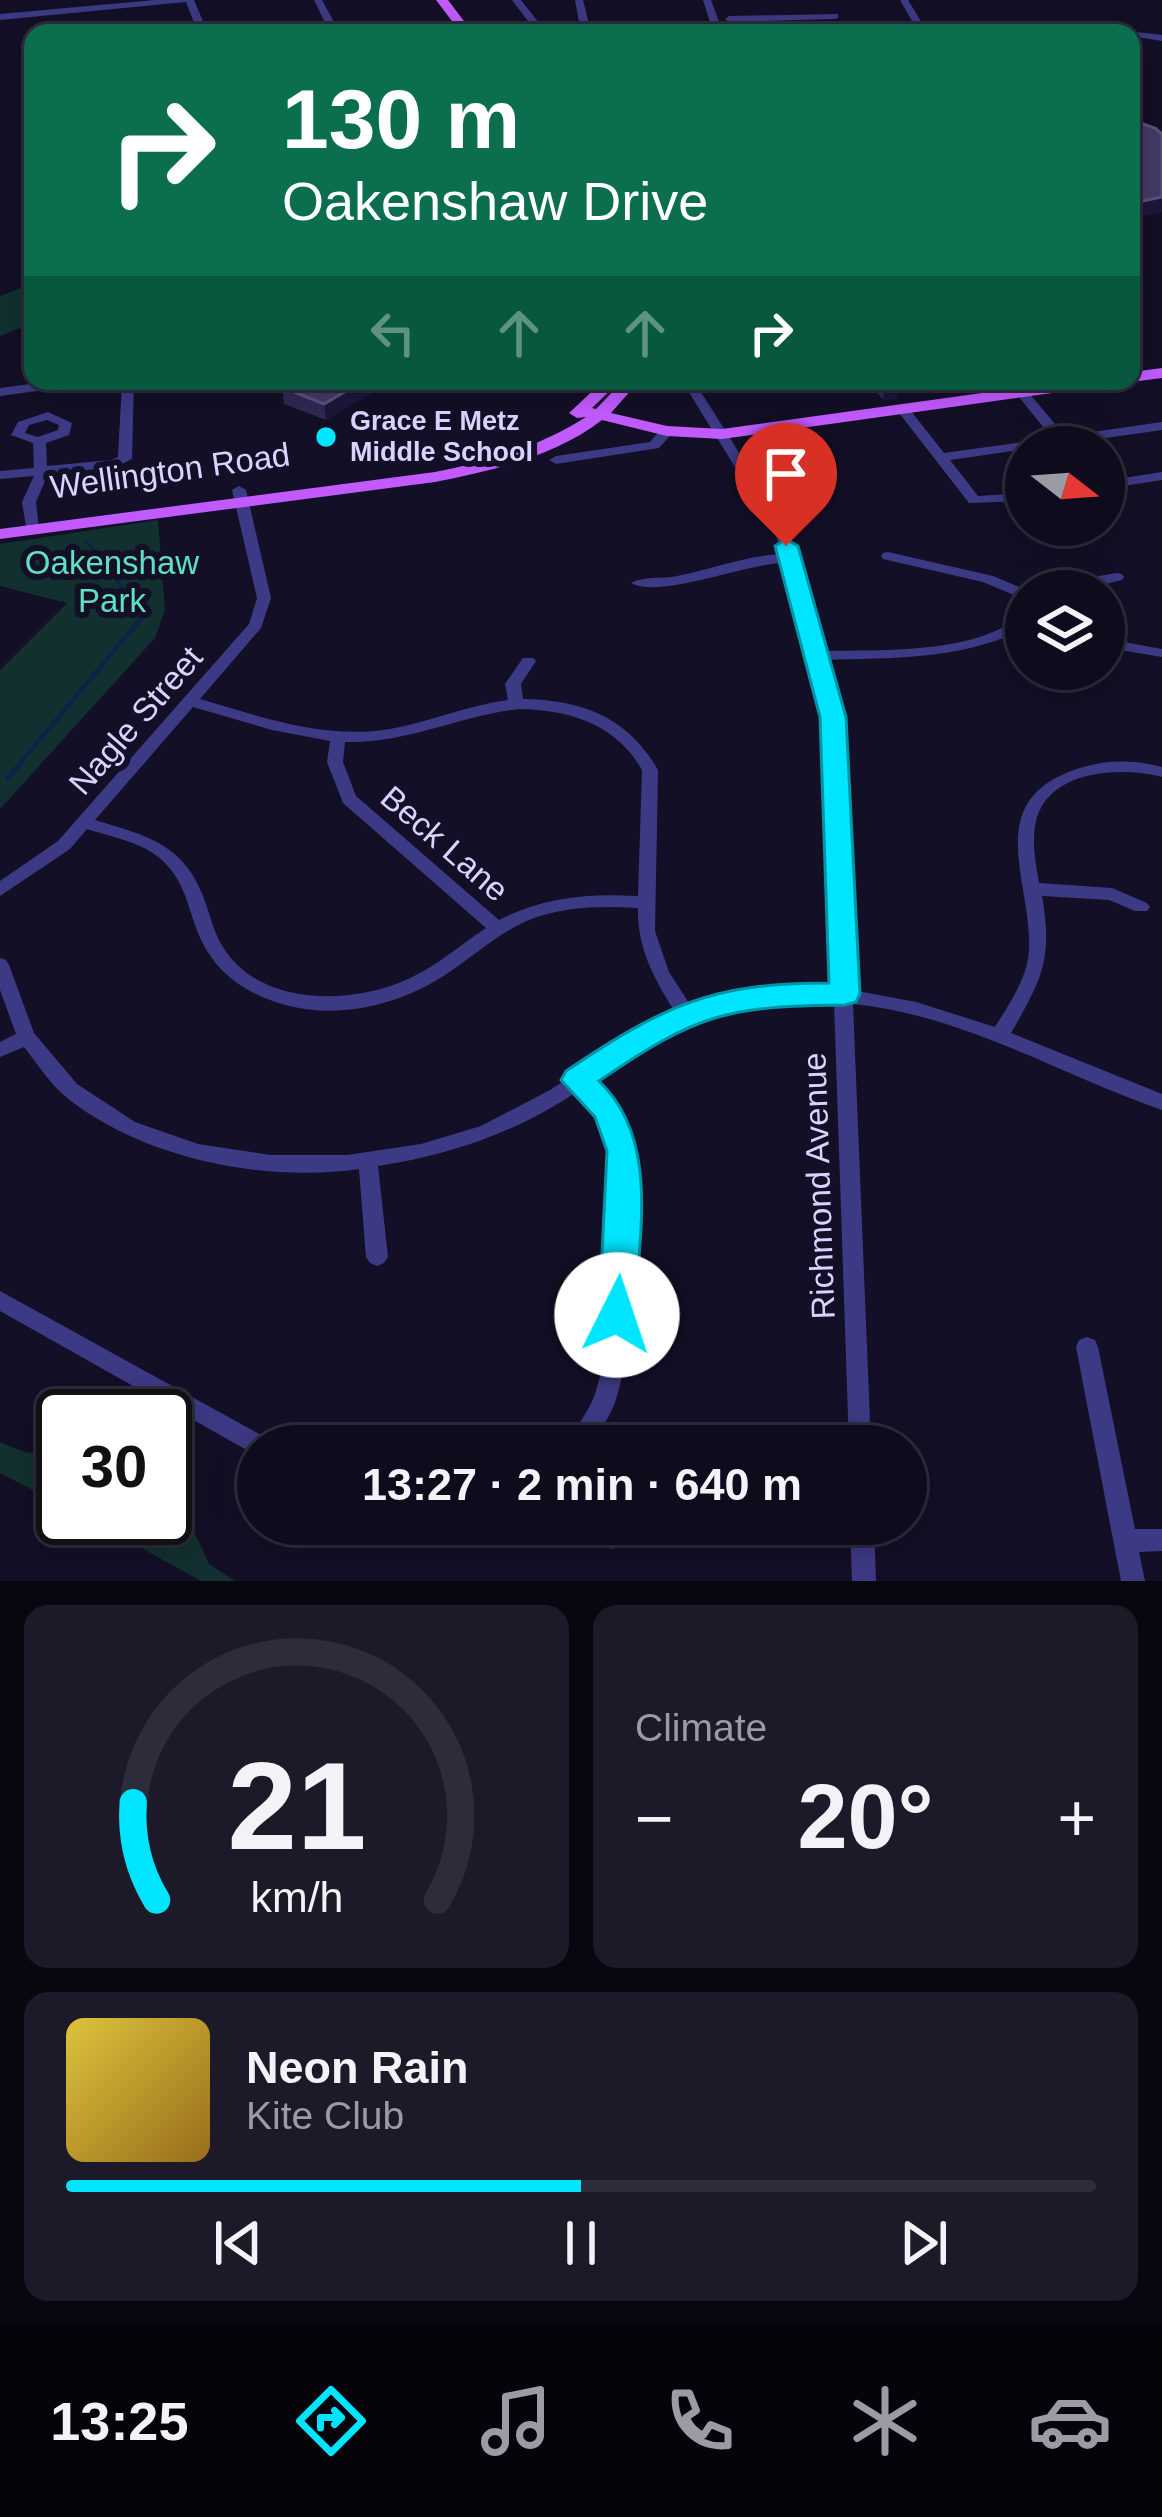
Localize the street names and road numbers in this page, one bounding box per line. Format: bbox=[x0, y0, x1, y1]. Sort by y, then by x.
street label: Wellington Road bbox=[48, 435, 292, 506]
street label: Nagle Street bbox=[61, 639, 210, 802]
street label: Beck Lane bbox=[374, 778, 516, 908]
street label: Richmond Avenue bbox=[795, 1052, 842, 1320]

